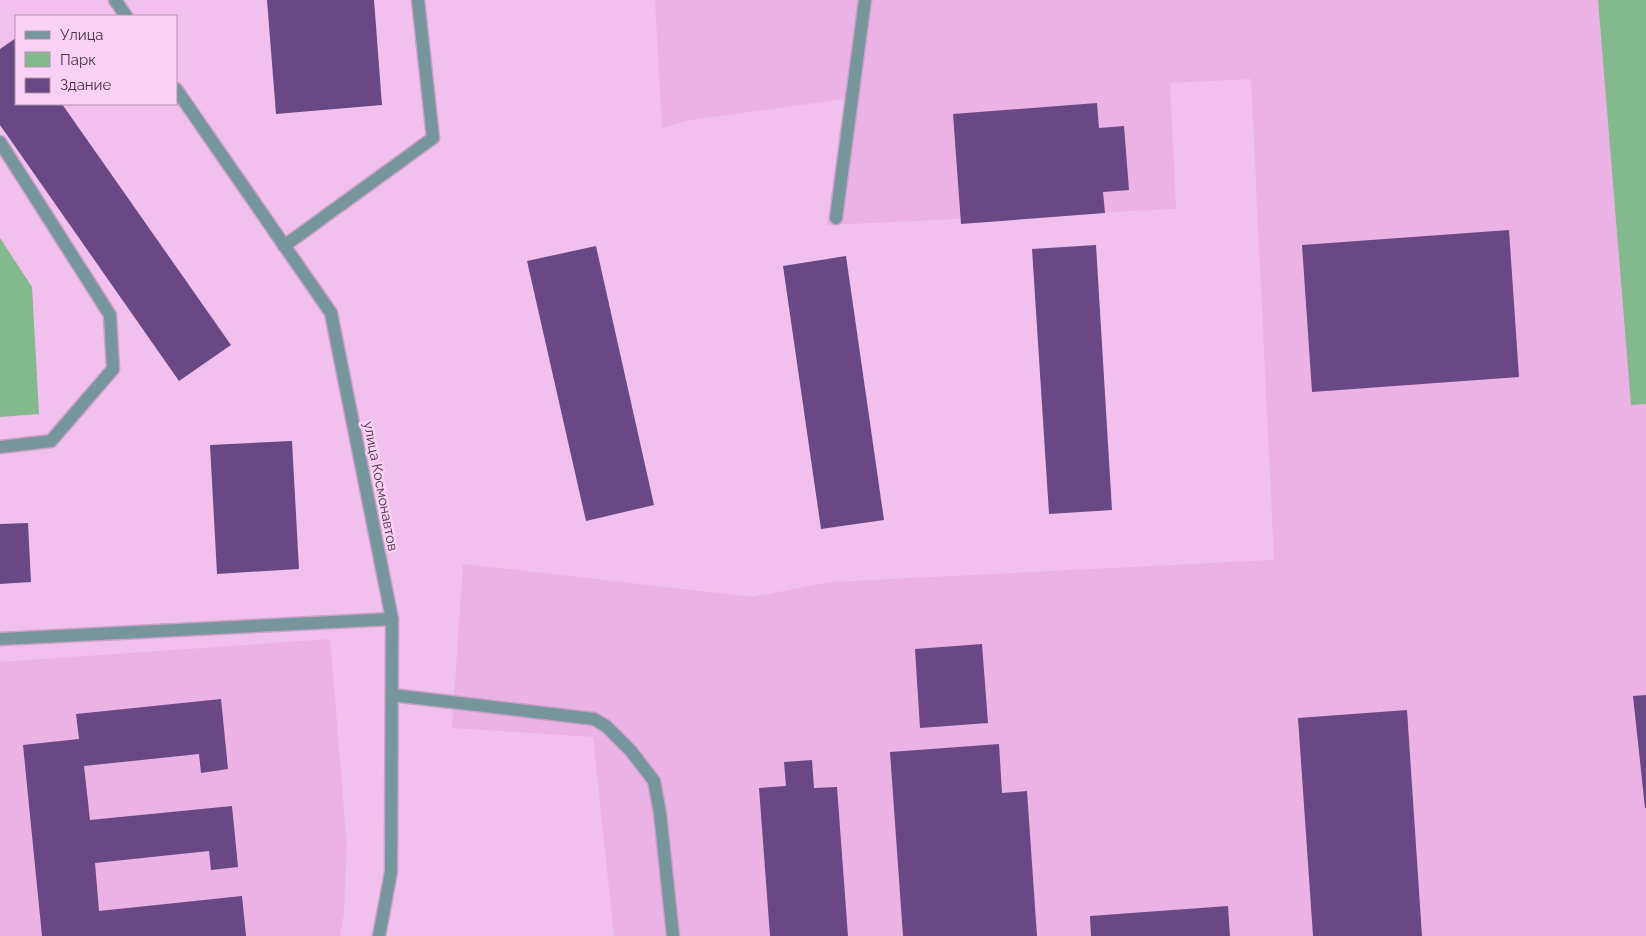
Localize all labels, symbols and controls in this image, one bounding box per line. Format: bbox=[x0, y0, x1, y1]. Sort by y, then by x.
legend bbox=[15, 15, 178, 105]
text: Улица bbox=[60, 26, 104, 44]
text: Парк bbox=[60, 51, 96, 69]
text: Здание bbox=[60, 76, 112, 94]
street label: улица Космонавтов bbox=[361, 420, 401, 552]

